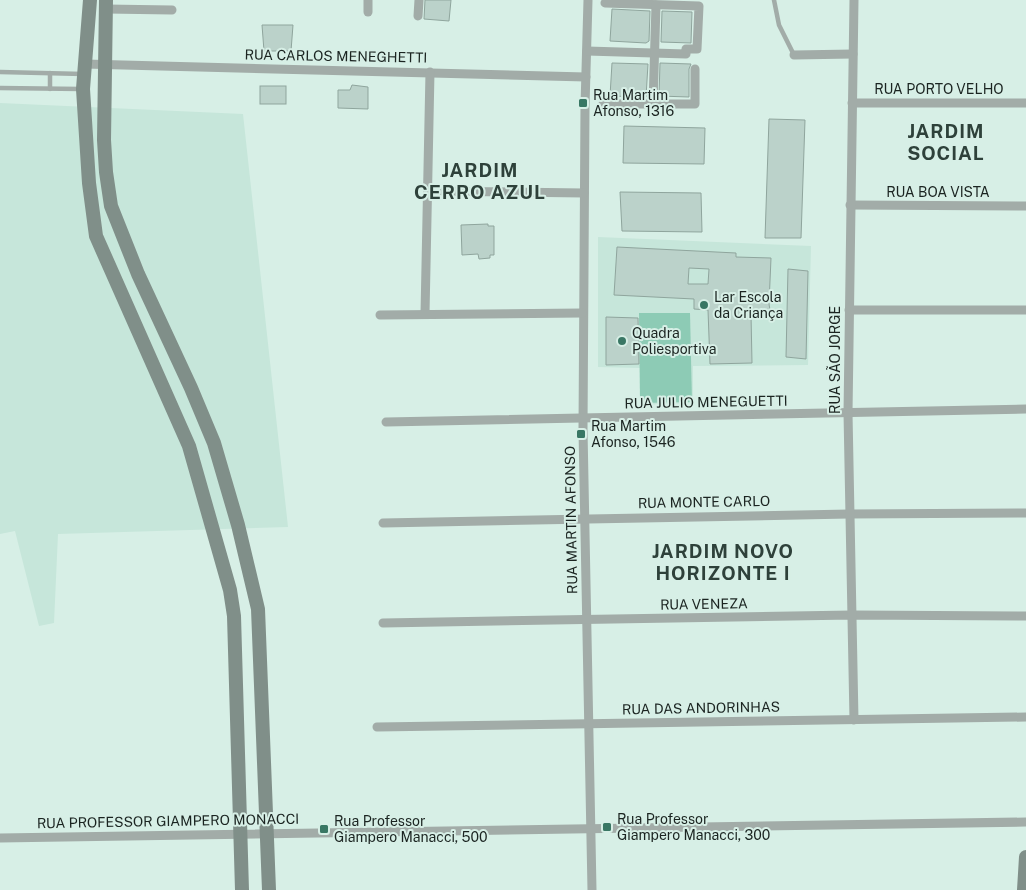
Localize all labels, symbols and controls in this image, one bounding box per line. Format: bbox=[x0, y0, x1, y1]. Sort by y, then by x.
street label: RUA CARLOS MENEGHETTI bbox=[244, 46, 428, 66]
street label: RUA PORTO VELHO bbox=[874, 81, 1004, 97]
place label: Rua Martim Afonso, 1316 bbox=[593, 87, 675, 119]
marker: Rua Martim Afonso, 1316 bbox=[577, 97, 589, 109]
district label: JARDIM SOCIAL bbox=[907, 120, 985, 164]
district label: JARDIM CERRO AZUL bbox=[414, 159, 546, 203]
street label: RUA BOA VISTA bbox=[886, 184, 990, 200]
place label: Lar Escola da Criança bbox=[714, 289, 783, 321]
marker: Lar Escola da Criança bbox=[698, 299, 710, 311]
street label: RUA SÃO JORGE bbox=[826, 306, 843, 414]
place label: Quadra Poliesportiva bbox=[632, 325, 716, 357]
marker: Quadra Poliesportiva bbox=[616, 335, 628, 347]
street label: RUA JULIO MENEGUETTI bbox=[624, 393, 788, 411]
place label: Rua Martim Afonso, 1546 bbox=[591, 418, 676, 450]
marker: Rua Martim Afonso, 1546 bbox=[575, 428, 587, 440]
street label: RUA MARTIN AFONSO bbox=[562, 446, 580, 594]
street label: RUA MONTE CARLO bbox=[638, 493, 770, 511]
district label: JARDIM NOVO HORIZONTE I bbox=[652, 540, 794, 584]
street label: RUA VENEZA bbox=[660, 595, 748, 613]
street label: RUA DAS ANDORINHAS bbox=[622, 699, 780, 717]
street label: RUA PROFESSOR GIAMPERO MONACCI bbox=[37, 811, 299, 831]
place label: Rua Professor Giampero Manacci, 300 bbox=[617, 811, 770, 843]
place label: Rua Professor Giampero Manacci, 500 bbox=[334, 813, 488, 845]
marker: Rua Professor Giampero Manacci, 300 bbox=[601, 821, 613, 833]
marker: Rua Professor Giampero Manacci, 500 bbox=[318, 823, 330, 835]

